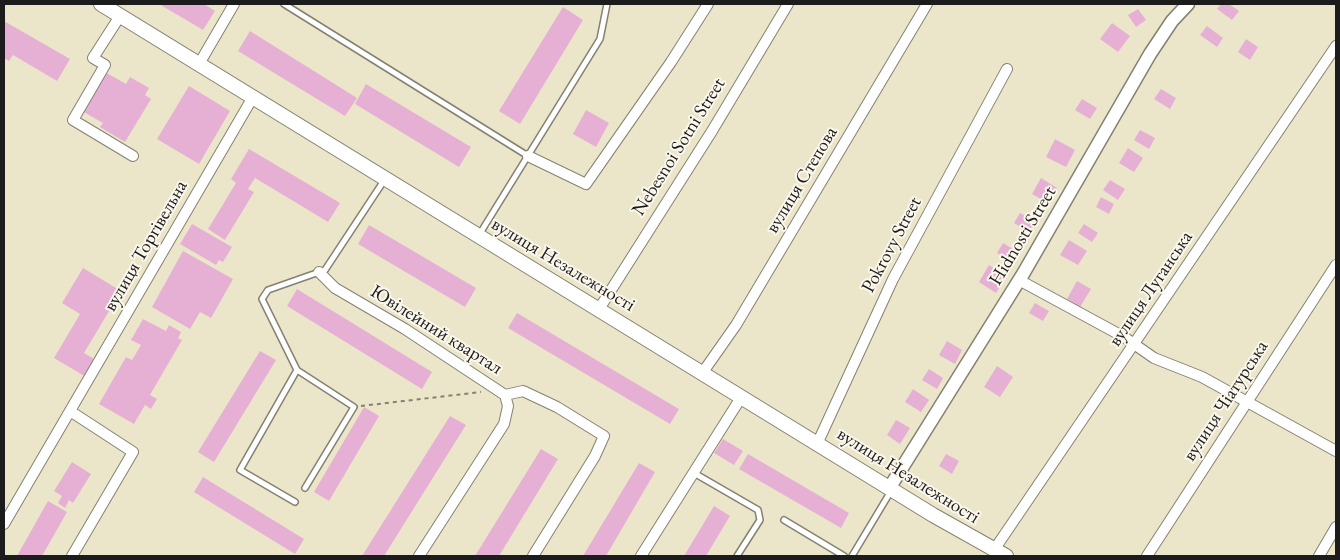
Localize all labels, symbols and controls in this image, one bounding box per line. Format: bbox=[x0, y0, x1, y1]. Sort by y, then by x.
street label: Nebesnoi Sotni Street bbox=[627, 74, 731, 220]
street label: вулиця Степова bbox=[761, 123, 843, 237]
street label: вулиця Торгівельна bbox=[99, 176, 193, 316]
street label: Hidnosti Street bbox=[985, 182, 1061, 290]
street label: Pokrovy Street bbox=[857, 193, 927, 297]
street label: вулиця Незалежності bbox=[487, 213, 639, 317]
street label: вулиця Луганська bbox=[1104, 227, 1198, 351]
street label: Ювілейний квартал bbox=[366, 280, 506, 380]
street label: вулиця Чіатурська bbox=[1179, 336, 1273, 466]
street label: вулиця Незалежності bbox=[833, 423, 983, 529]

